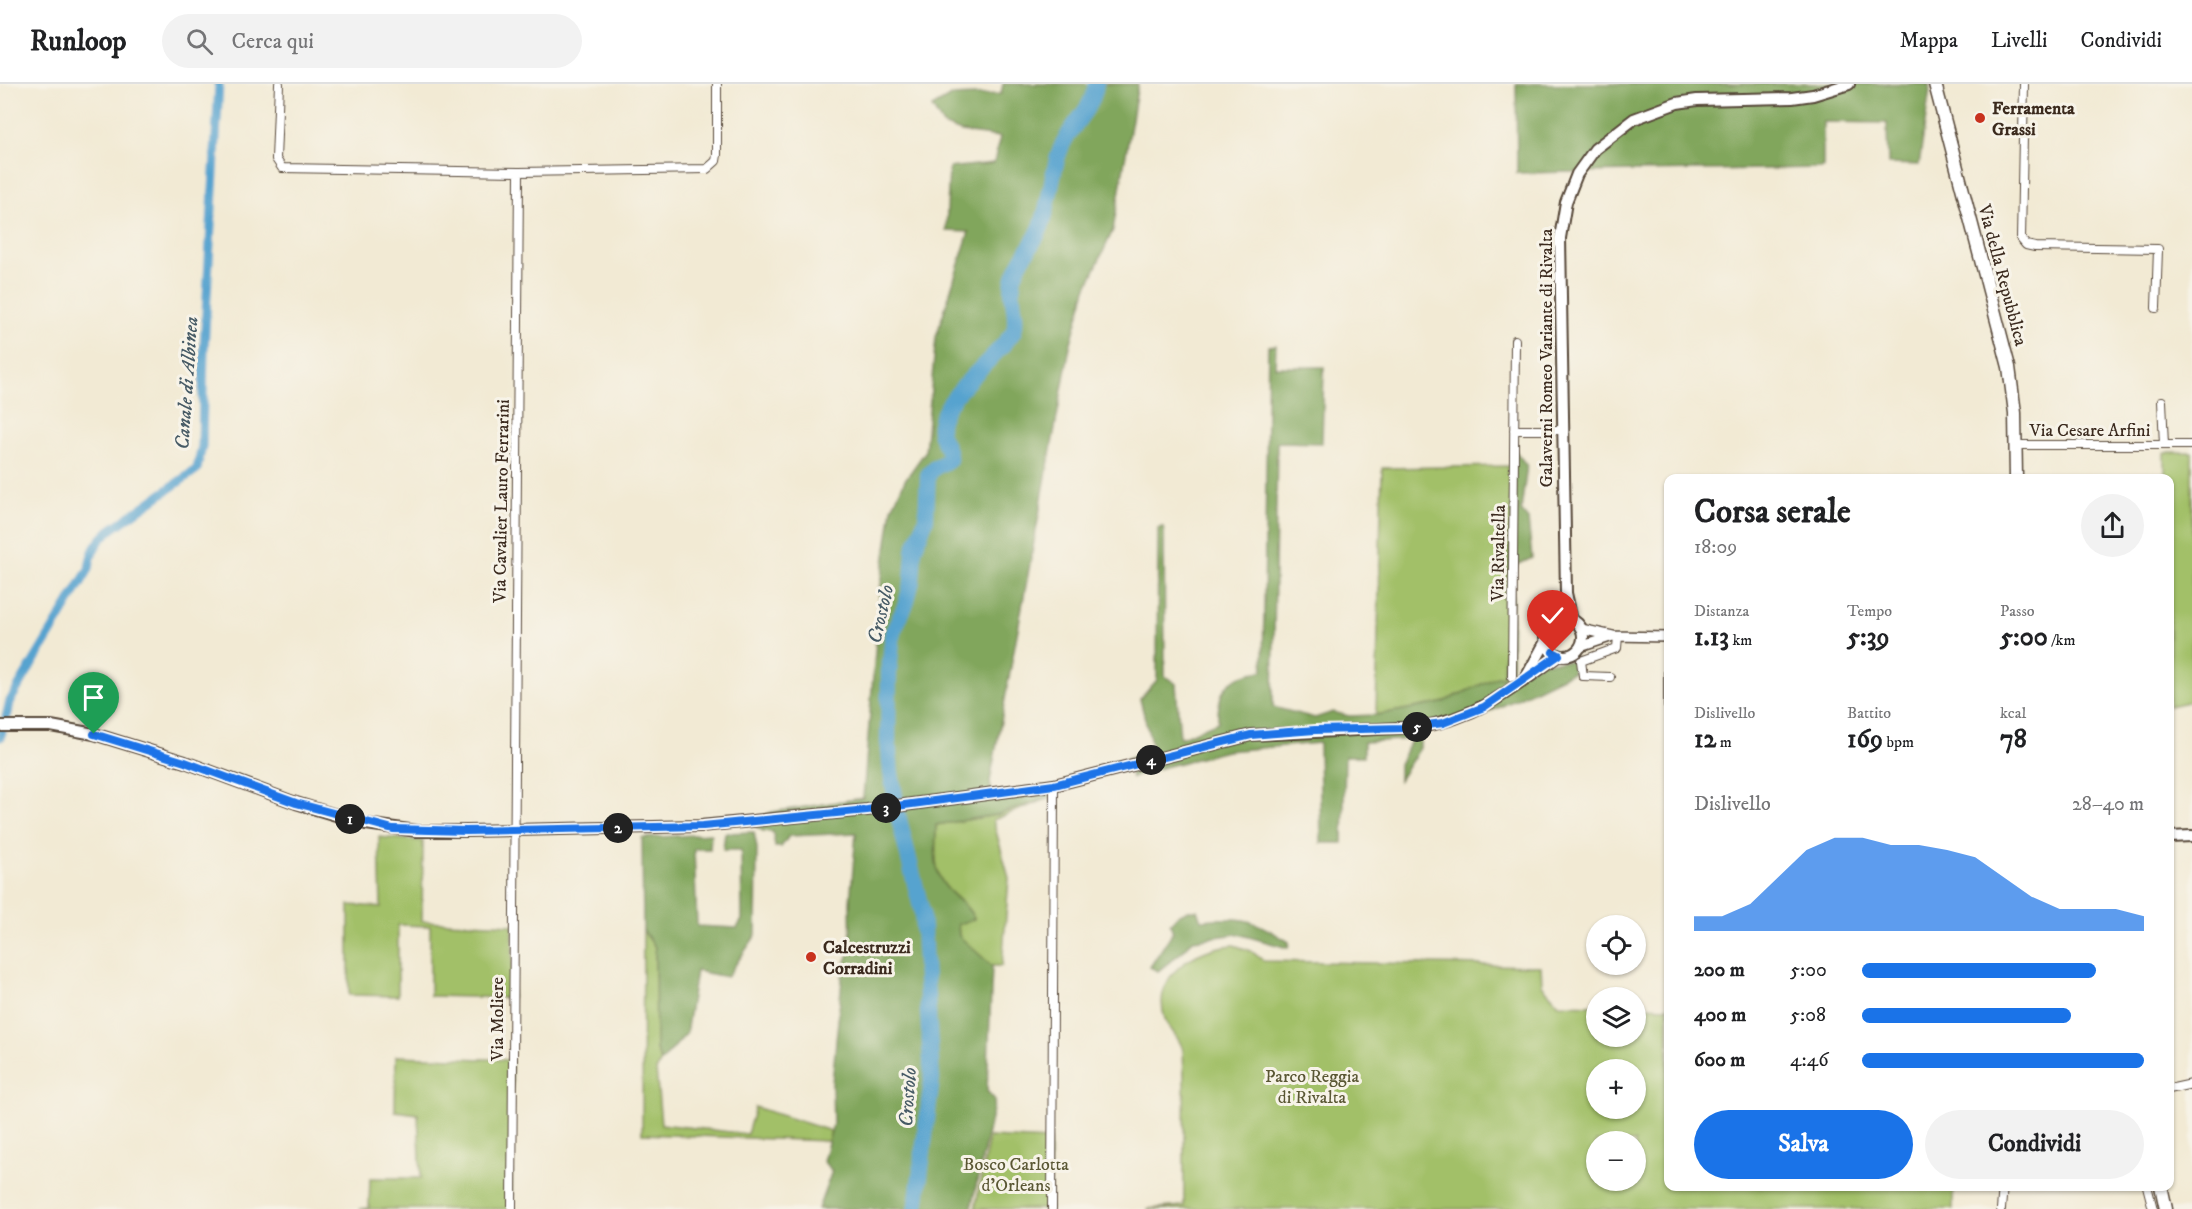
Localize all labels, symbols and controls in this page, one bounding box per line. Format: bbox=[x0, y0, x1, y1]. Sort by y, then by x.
search box bbox=[162, 14, 582, 68]
text: Runloop bbox=[30, 24, 126, 59]
icon: search bbox=[183, 25, 216, 58]
text: Cerca qui bbox=[231, 28, 314, 55]
text: Mappa bbox=[1900, 28, 1958, 54]
text: Livelli bbox=[1991, 28, 2047, 54]
text: Condividi bbox=[2080, 28, 2162, 54]
place label: Ferramenta Grassi bbox=[1992, 98, 2075, 141]
marker: Ferramenta Grassi bbox=[1973, 111, 1987, 125]
street label: Via della Repubblica bbox=[1972, 201, 2032, 349]
street label: Galaverni Romeo Variante di Rivalta bbox=[1536, 228, 1558, 488]
water label: Canale di Albinea bbox=[170, 316, 205, 450]
street label: Via Cavalier Lauro Ferrarini bbox=[489, 399, 515, 604]
street label: Via Cesare Arfini bbox=[2029, 420, 2150, 442]
text: Corsa serale bbox=[1694, 492, 1851, 533]
button: share bbox=[2081, 494, 2144, 557]
street label: Via Rivaltella bbox=[1487, 504, 1511, 603]
text: 18:09 bbox=[1694, 535, 1737, 560]
water label: Crostolo bbox=[863, 583, 900, 646]
pin bbox=[1527, 590, 1578, 652]
icon: check bbox=[1536, 599, 1569, 632]
text: Distanza bbox=[1694, 601, 1749, 621]
text: Tempo bbox=[1847, 601, 1892, 621]
text: Passo bbox=[2000, 601, 2035, 621]
text: 1.13 bbox=[1694, 621, 1729, 654]
text: 5:39 bbox=[1847, 621, 1889, 654]
text: 5:00 bbox=[2000, 621, 2048, 654]
text: km bbox=[1729, 630, 1752, 650]
text: /km bbox=[2048, 630, 2075, 650]
pin bbox=[68, 672, 119, 734]
icon: arrive bbox=[77, 681, 110, 714]
text: Dislivello bbox=[1694, 703, 1755, 723]
text: Battito bbox=[1847, 703, 1891, 723]
text: kcal bbox=[2000, 703, 2026, 723]
pin: 5 bbox=[1402, 712, 1432, 742]
text: 5 bbox=[1413, 717, 1421, 737]
text: 12 bbox=[1694, 723, 1716, 756]
text: 169 bbox=[1847, 723, 1883, 756]
text: 78 bbox=[2000, 723, 2027, 756]
text: m bbox=[1716, 732, 1732, 752]
text: bpm bbox=[1883, 732, 1914, 752]
pin: 4 bbox=[1136, 745, 1166, 775]
text: 4 bbox=[1146, 750, 1156, 770]
text: Dislivello bbox=[1694, 792, 1771, 817]
text: 28–40 m bbox=[2072, 792, 2144, 817]
pin: 3 bbox=[871, 793, 901, 823]
text: 3 bbox=[883, 798, 889, 818]
pin: 1 bbox=[335, 804, 365, 834]
text: 1 bbox=[347, 809, 353, 829]
pin: 2 bbox=[603, 813, 633, 843]
text: 2 bbox=[614, 818, 622, 838]
map controls bbox=[1586, 915, 1646, 1191]
button: locate bbox=[1586, 915, 1646, 975]
place label: Calcestruzzi Corradini bbox=[823, 937, 911, 980]
marker: Calcestruzzi Corradini bbox=[804, 950, 818, 964]
text: 200 m bbox=[1694, 958, 1745, 983]
text: 5:00 bbox=[1790, 958, 1827, 983]
street label: Via Moliere bbox=[487, 977, 509, 1062]
button: layers bbox=[1586, 987, 1646, 1047]
text: 400 m bbox=[1694, 1003, 1746, 1028]
text: 5:08 bbox=[1790, 1003, 1826, 1028]
text: 600 m bbox=[1694, 1048, 1745, 1073]
text: 4:46 bbox=[1790, 1048, 1829, 1073]
button: + bbox=[1586, 1059, 1646, 1119]
park label: Parco Reggia di Rivalta bbox=[1265, 1066, 1359, 1109]
water label: Crostolo bbox=[894, 1067, 923, 1128]
button: Salva bbox=[1694, 1110, 1913, 1179]
button: Condividi bbox=[1925, 1110, 2144, 1179]
button: − bbox=[1586, 1131, 1646, 1191]
park label: Bosco Carlotta d'Orleans bbox=[963, 1154, 1069, 1197]

